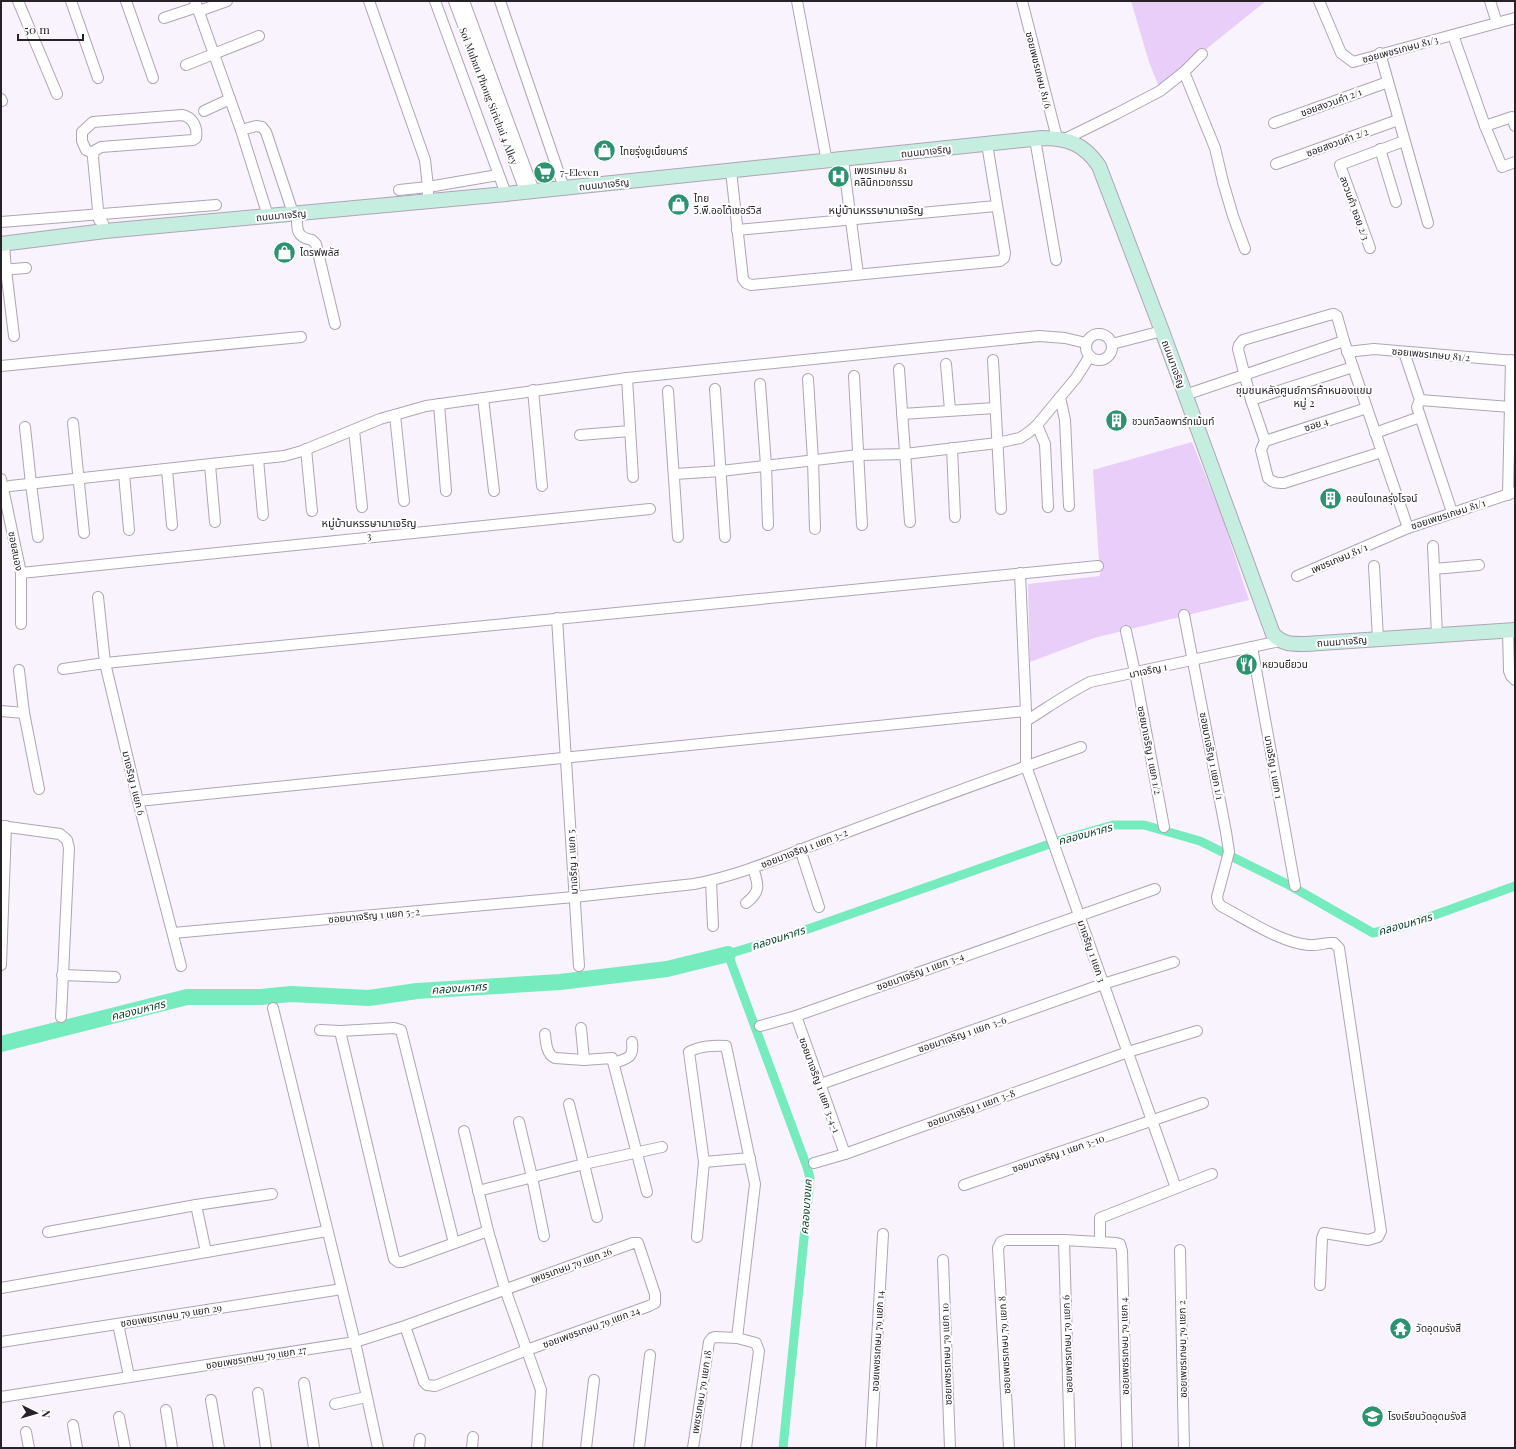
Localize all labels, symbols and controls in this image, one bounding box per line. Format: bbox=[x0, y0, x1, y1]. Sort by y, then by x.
scale bar bbox=[18, 16, 83, 42]
text: 50 m bbox=[24, 21, 50, 37]
street label: Soi Muban Phong Sirichai 4 Alley bbox=[456, 25, 522, 167]
street label: ซอยเพชรเกษม 81/6 bbox=[1023, 30, 1055, 110]
street label: ซอยเพชรเกษม 81/3 bbox=[1360, 32, 1440, 66]
street label: ซอยสงวนคำ 2/1 bbox=[1298, 84, 1364, 120]
street label: ซอยสงวนคำ 2/2 bbox=[1304, 124, 1370, 160]
shop icon: ไทยรุ่งยูเนี่ยนคาร์ bbox=[592, 138, 618, 164]
street label: ถนนมาเจริญ bbox=[900, 141, 952, 161]
place label: ไทยรุ่งยูเนี่ยนคาร์ bbox=[619, 144, 688, 158]
supermarket icon: 7-Eleven bbox=[531, 159, 557, 185]
hospital icon: เพชรเกษม 81 คลินิกเวชกรรม bbox=[825, 163, 851, 189]
place label: เพชรเกษม 81 คลินิกเวชกรรม bbox=[854, 163, 913, 189]
place label: 7-Eleven bbox=[560, 165, 599, 179]
street label: ถนนมาเจริญ bbox=[578, 174, 630, 194]
street label: สงวนคำ ซอย 2/3 bbox=[1337, 174, 1373, 242]
shop icon: ไทย วี.พี.ออโต้เซอร์วิส bbox=[666, 191, 692, 217]
place label: ไทย วี.พี.ออโต้เซอร์วิส bbox=[693, 191, 762, 217]
district label: หมู่บ้านหรรษามาเจริญ bbox=[828, 202, 924, 217]
street label: ถนนมาเจริญ bbox=[255, 206, 307, 224]
shop icon: ไดรฟพลัส bbox=[272, 239, 298, 265]
place label: ไดรฟพลัส bbox=[299, 245, 339, 259]
street label: ถนนมาเจริญ bbox=[1159, 338, 1189, 390]
street label: ซอยเพชรเกษม 81/2 bbox=[1391, 344, 1471, 364]
district label: ชุมชนหลังศูนย์การค้าหนองแขม หมู่ 2 bbox=[1236, 382, 1372, 410]
building icon: ชวนถวิลอพาร์ทเม้นท์ bbox=[1104, 408, 1130, 434]
place label: ชวนถวิลอพาร์ทเม้นท์ bbox=[1132, 414, 1214, 428]
street label: ซอย 4 bbox=[1302, 414, 1330, 434]
building icon: คอนโดเทลรุ่งโรจน์ bbox=[1318, 485, 1344, 511]
place label: คอนโดเทลรุ่งโรจน์ bbox=[1346, 491, 1417, 505]
street label: ซอยเพชรเกษม 81/1 bbox=[1409, 495, 1487, 533]
district label: หมู่บ้านหรรษามาเจริญ 3 bbox=[321, 515, 417, 543]
street label: ซอยสนอง bbox=[5, 530, 27, 572]
street label: เพชรเกษม 81/1 bbox=[1308, 540, 1370, 576]
street label: ถนนมาเจริญ bbox=[1316, 632, 1368, 650]
restaurant icon: หยวนยียวน bbox=[1234, 651, 1260, 677]
place label: หยวนยียวน bbox=[1262, 657, 1308, 671]
street label: มาเจริญ 1 bbox=[1128, 659, 1168, 681]
street label: ซอยมาเจริญ 1 แยก 1/2 bbox=[1135, 705, 1165, 796]
street label: ซอยมาเจริญ 1 แยก 1/1 bbox=[1197, 711, 1227, 801]
street label: มาเจริญ 1 แยก 1 bbox=[1262, 734, 1287, 800]
street label: มาเจริญ 1 แยก 6 bbox=[119, 749, 149, 817]
water label: คลองมหาศร bbox=[1056, 819, 1115, 848]
street label: ซอยมาเจริญ 1 แยก 3-2 bbox=[758, 825, 850, 871]
street label: มาเจริญ 1 แยก 5 bbox=[563, 829, 581, 895]
street label: ซอยมาเจริญ 1 แยก 5-2 bbox=[328, 904, 421, 926]
water label: คลองมหาศร bbox=[1376, 908, 1435, 938]
street label: มาเจริญ 1 แยก 3 bbox=[1075, 918, 1109, 985]
water label: คลองมหาศร bbox=[749, 921, 808, 953]
street label: ซอยมาเจริญ 1 แยก 3-4 bbox=[874, 949, 966, 993]
water label: คลองมหาศร bbox=[431, 978, 489, 997]
water label: คลองมหาศร bbox=[109, 995, 168, 1023]
street label: ซอยมาเจริญ 1 แยก 3-6 bbox=[916, 1012, 1008, 1056]
street label: ซอยมาเจริญ 1 แยก 3-4-1 bbox=[796, 1035, 844, 1135]
street label: ซอยมาเจริญ 1 แยก 3-8 bbox=[925, 1086, 1017, 1130]
street label: ซอยมาเจริญ 1 แยก 3-10 bbox=[1010, 1131, 1106, 1175]
water label: คลองบางแค bbox=[796, 1178, 815, 1235]
street label: เพชรเกษม 79 แยก 26 bbox=[528, 1244, 614, 1286]
street label: ซอยเพชรเกษม 79 แยก 14 bbox=[867, 1290, 887, 1392]
street label: ซอยเพชรเกษม 79 แยก 6 bbox=[1058, 1295, 1076, 1393]
street label: ซอยเพชรเกษม 79 แยก 8 bbox=[994, 1296, 1014, 1394]
street label: ซอยเพชรเกษม 79 แยก 4 bbox=[1116, 1297, 1132, 1395]
street label: ซอยเพชรเกษม 79 แยก 29 bbox=[119, 1300, 223, 1330]
street label: ซอยเพชรเกษม 79 แยก 2 bbox=[1174, 1300, 1190, 1398]
street label: ซอยเพชรเกษม 79 แยก 24 bbox=[540, 1303, 642, 1351]
street label: ซอยเพชรเกษม 79 แยก 10 bbox=[937, 1303, 955, 1405]
temple icon: วัดอุดมรังสี bbox=[1388, 1315, 1414, 1341]
place label: วัดอุดมรังสี bbox=[1416, 1321, 1461, 1335]
street label: ซอยเพชรเกษม 79 แยก 27 bbox=[205, 1342, 307, 1372]
street label: เพชรเกษม 79 แยก 18 bbox=[687, 1349, 715, 1435]
north arrow bbox=[16, 1393, 56, 1433]
school or university icon: โรงเรียนวัดอุดมรังสี bbox=[1359, 1403, 1385, 1429]
text: N bbox=[39, 1409, 54, 1419]
place label: โรงเรียนวัดอุดมรังสี bbox=[1388, 1409, 1466, 1423]

